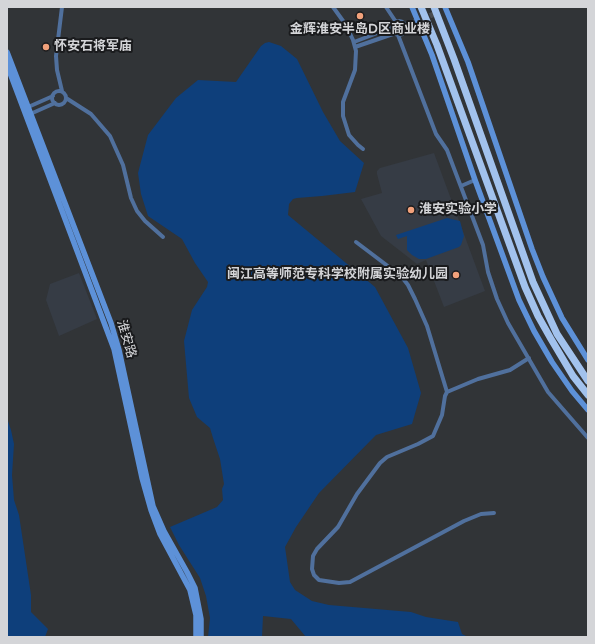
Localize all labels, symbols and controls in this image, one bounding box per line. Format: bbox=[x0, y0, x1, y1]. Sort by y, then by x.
marker: 金辉淮安半岛D区商业楼 bbox=[355, 11, 365, 21]
place label: 金辉淮安半岛D区商业楼 bbox=[290, 22, 430, 38]
place label: 怀安石将军庙 bbox=[54, 39, 132, 55]
marker: 怀安石将军庙 bbox=[41, 42, 51, 52]
place label: 淮安实验小学 bbox=[419, 202, 497, 218]
marker: 淮安实验小学 bbox=[406, 205, 416, 215]
place label: 闽江高等师范专科学校附属实验幼儿园 bbox=[227, 267, 448, 283]
marker: 闽江高等师范专科学校附属实验幼儿园 bbox=[451, 270, 461, 280]
street label: 淮安路 bbox=[113, 318, 139, 360]

